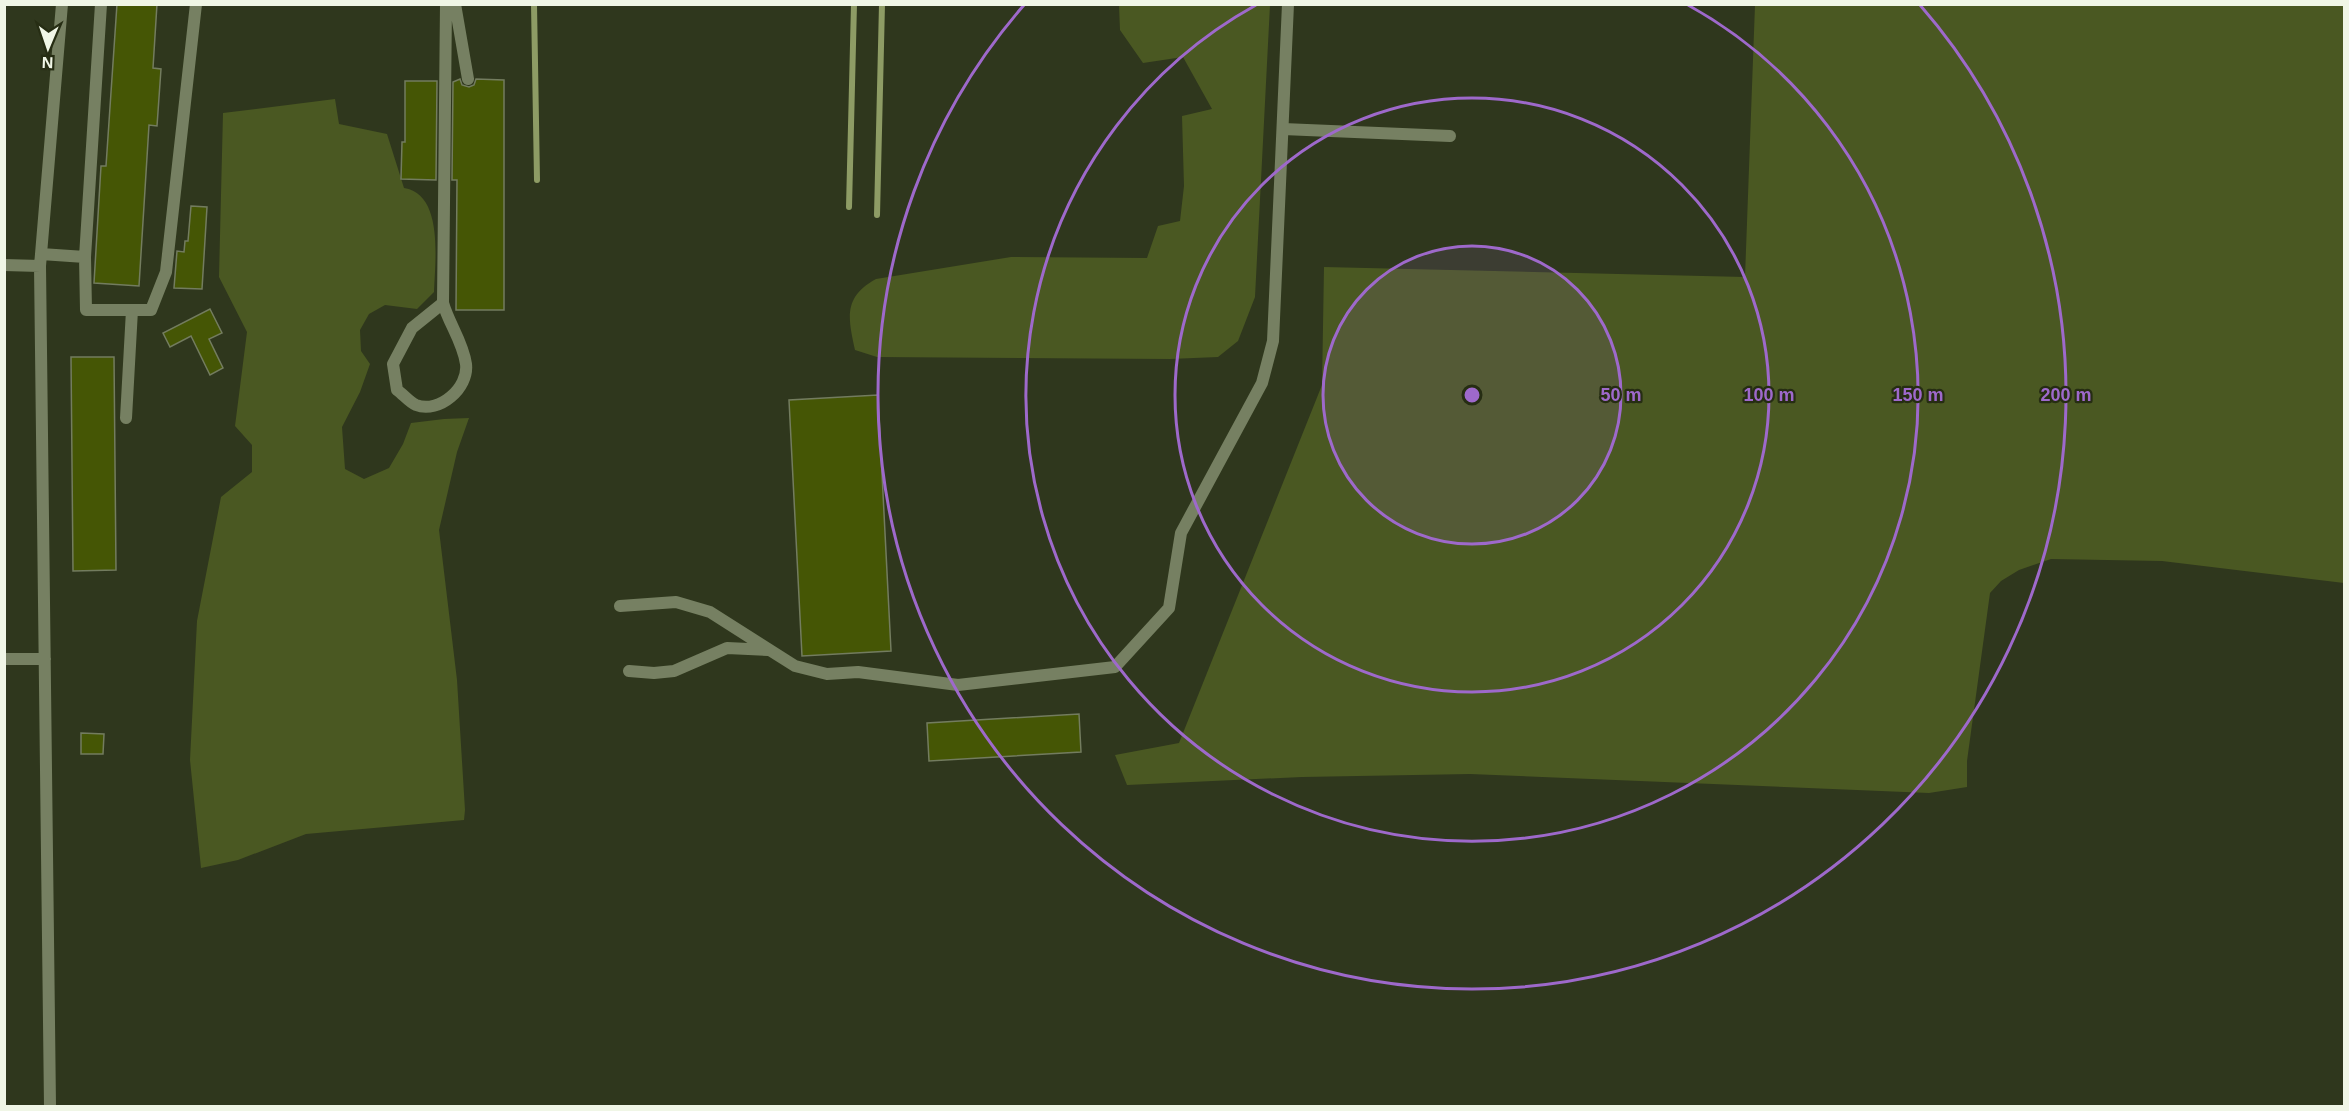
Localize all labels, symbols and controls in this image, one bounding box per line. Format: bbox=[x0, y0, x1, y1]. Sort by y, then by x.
north arrow bbox=[18, 18, 78, 78]
text: N bbox=[41, 54, 54, 71]
centre of rings bbox=[1462, 385, 1482, 405]
text: 50 m bbox=[1600, 385, 1642, 405]
text: 100 m bbox=[1743, 385, 1795, 405]
text: 150 m bbox=[1892, 385, 1944, 405]
text: 200 m bbox=[2040, 385, 2092, 405]

